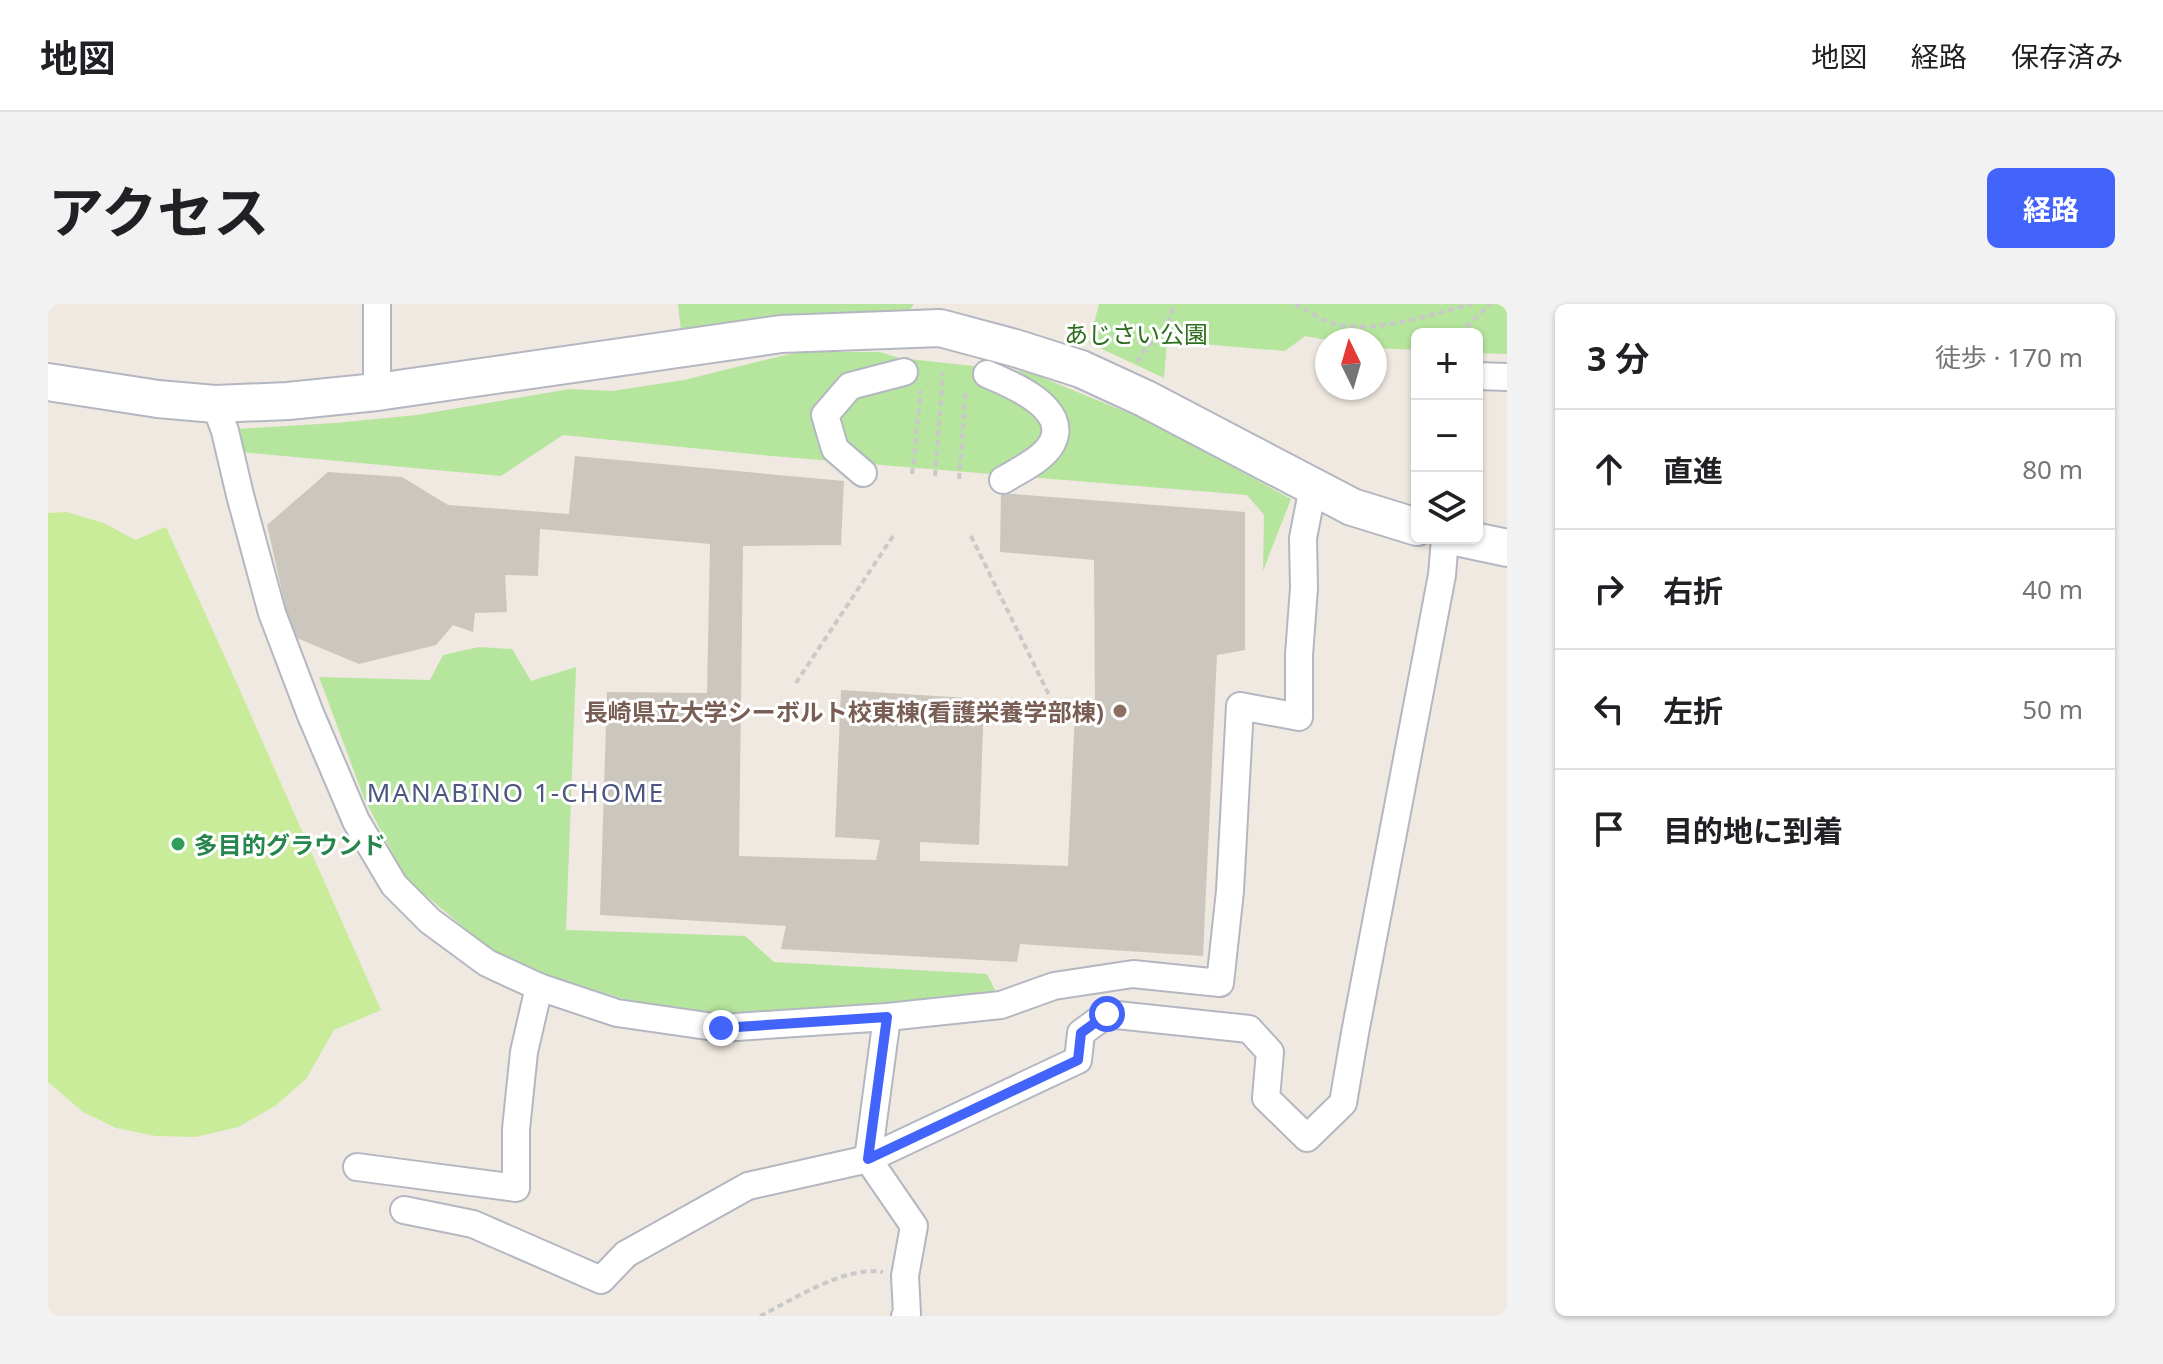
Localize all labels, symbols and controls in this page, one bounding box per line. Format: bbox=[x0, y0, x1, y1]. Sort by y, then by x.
text: 地図 bbox=[40, 31, 116, 83]
text: 地図 bbox=[1811, 37, 1867, 75]
text: 経路 bbox=[1911, 37, 1967, 75]
text: 保存済み bbox=[2011, 37, 2123, 75]
button: 経路 bbox=[1987, 168, 2115, 248]
text: アクセス bbox=[48, 173, 269, 249]
park label: あじさい公園 bbox=[1064, 317, 1208, 350]
north arrow bbox=[1315, 328, 1387, 400]
map controls bbox=[1411, 328, 1483, 544]
button: + bbox=[1411, 328, 1483, 400]
text: 3 分 bbox=[1587, 335, 1649, 381]
text: 徒歩 · 170 m bbox=[1935, 339, 2083, 375]
button: − bbox=[1411, 400, 1483, 472]
icon: ahead bbox=[1587, 447, 1631, 491]
text: 直進 bbox=[1663, 450, 1723, 491]
text: 80 m bbox=[2022, 451, 2083, 487]
button: layers bbox=[1411, 472, 1483, 544]
icon: right bbox=[1587, 567, 1631, 611]
text: 右折 bbox=[1663, 570, 1723, 611]
text: 40 m bbox=[2022, 571, 2083, 607]
icon: left bbox=[1587, 687, 1631, 731]
text: 左折 bbox=[1663, 690, 1723, 731]
text: 50 m bbox=[2022, 691, 2083, 727]
place label: 長崎県立大学シーボルト校東棟(看護栄養学部棟) bbox=[584, 695, 1104, 728]
marker: 長崎県立大学シーボルト校東棟(看護栄養学部棟) bbox=[1111, 702, 1129, 720]
district label: MANABINO 1-CHOME bbox=[367, 774, 665, 810]
icon: arrive bbox=[1587, 807, 1631, 851]
text: 目的地に到着 bbox=[1663, 810, 1843, 851]
place label: 多目的グラウンド bbox=[194, 828, 386, 861]
marker: 多目的グラウンド bbox=[169, 835, 187, 853]
route start bbox=[1089, 996, 1125, 1032]
route end bbox=[703, 1010, 739, 1046]

